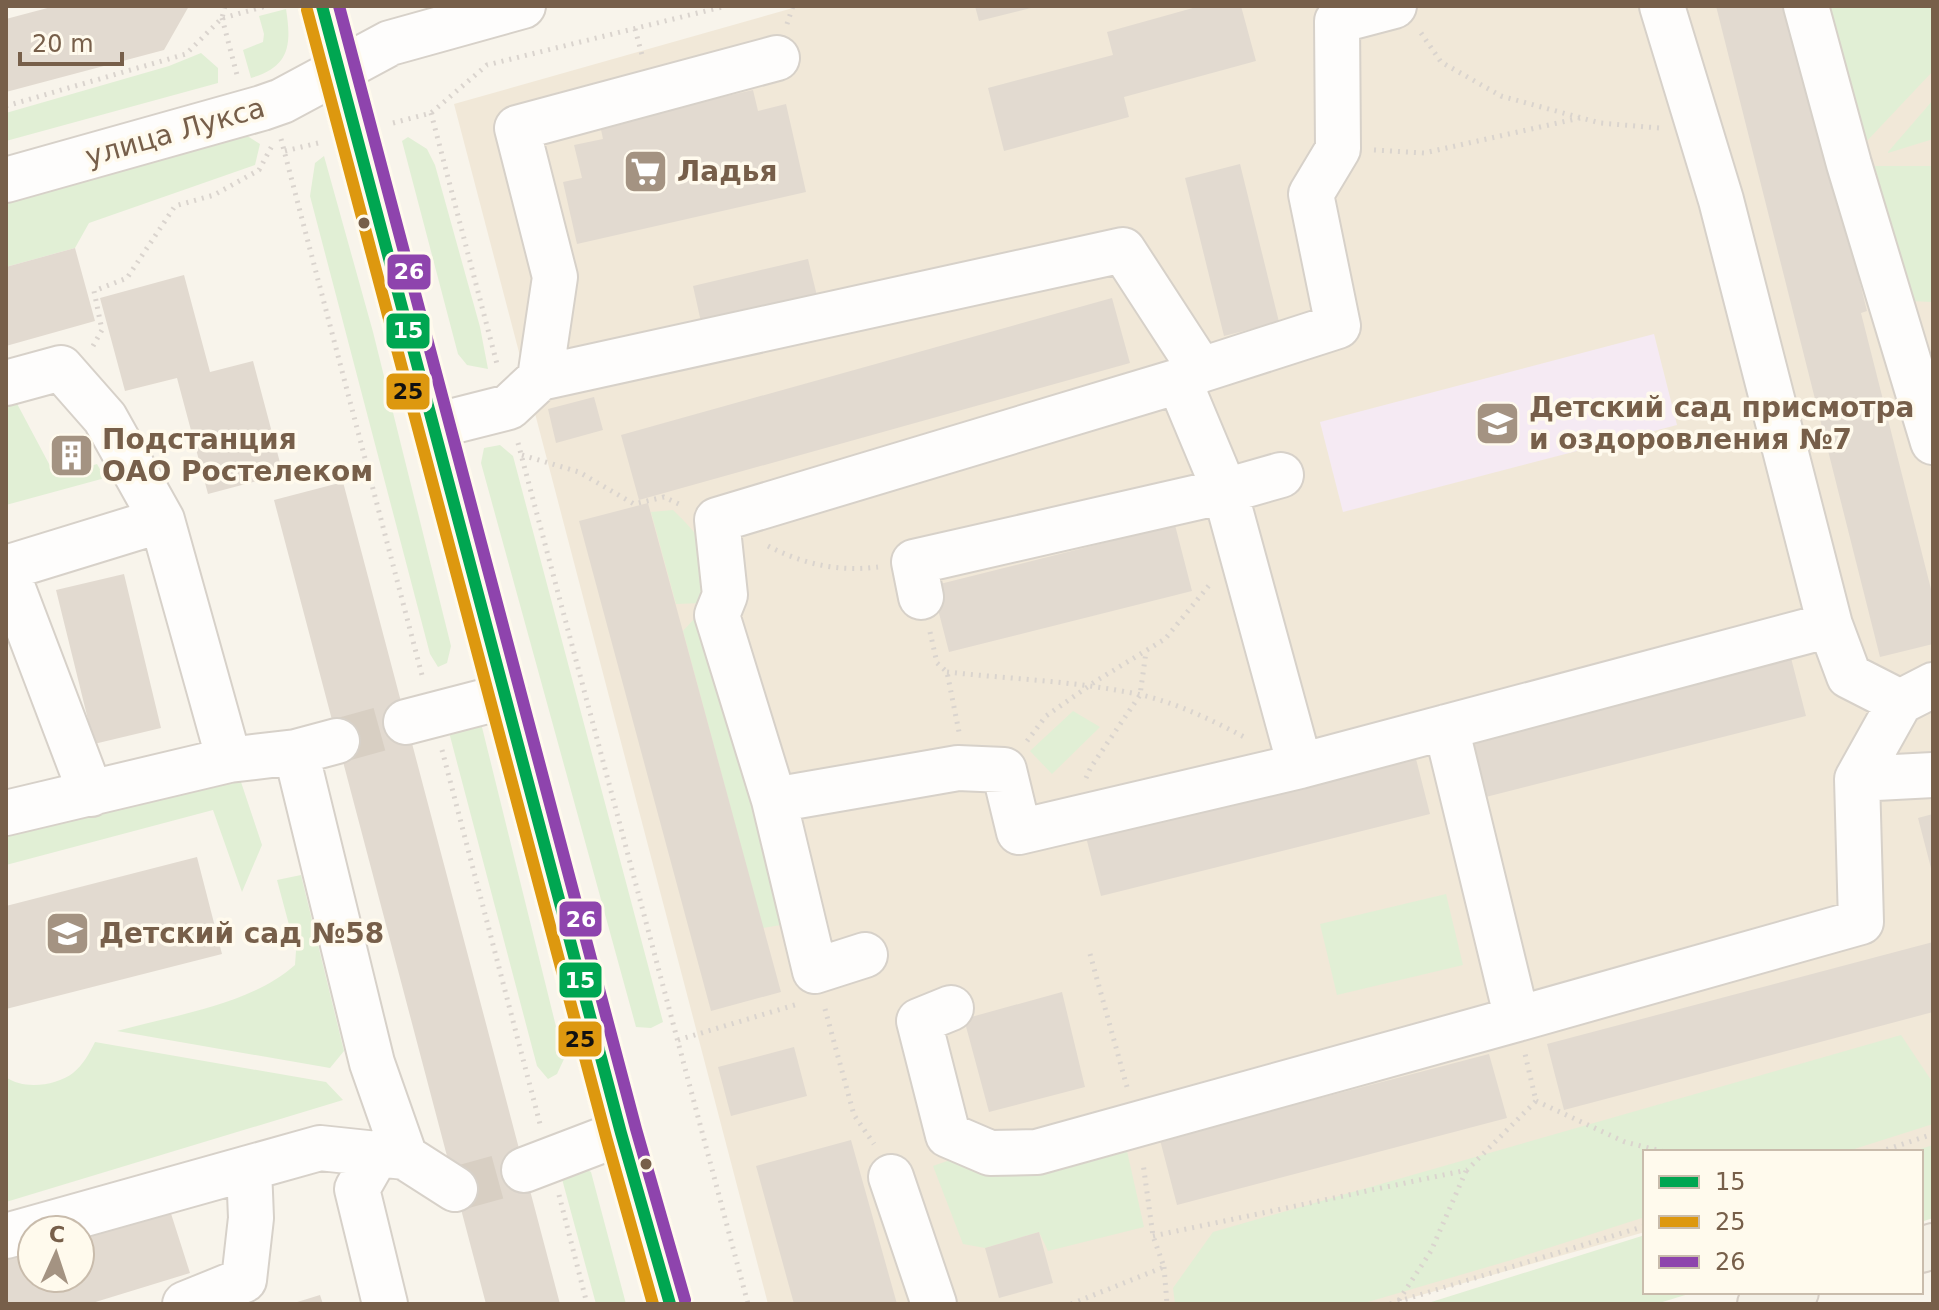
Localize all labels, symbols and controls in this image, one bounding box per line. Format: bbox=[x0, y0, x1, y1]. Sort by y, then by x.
scale bar bbox=[20, 16, 122, 66]
text: 20 m bbox=[32, 30, 94, 58]
street label: улица Лукса bbox=[82, 91, 268, 173]
supermarket icon: Ладья bbox=[622, 147, 670, 195]
place label: Ладья bbox=[677, 155, 777, 188]
unlabelled marker bbox=[356, 215, 372, 231]
line badge: 26 bbox=[386, 253, 432, 291]
text: 26 bbox=[394, 259, 424, 284]
line badge: 15 bbox=[385, 312, 431, 350]
text: 15 bbox=[393, 318, 423, 343]
line badge: 25 bbox=[385, 372, 431, 411]
text: 25 bbox=[393, 379, 423, 404]
place label: Детский сад присмотра и оздоровления №7 bbox=[1529, 391, 1915, 456]
school or university icon: Детский сад присмотра и оздоровления №7 bbox=[1474, 399, 1522, 447]
place label: Подстанция ОАО Ростелеком bbox=[102, 423, 373, 488]
building icon: Подстанция ОАО Ростелеком bbox=[47, 431, 95, 479]
line badge: 26 bbox=[558, 900, 603, 938]
text: 26 bbox=[566, 907, 596, 932]
school or university icon: Детский сад №58 bbox=[44, 909, 92, 957]
place label: Детский сад №58 bbox=[99, 917, 384, 950]
line badge: 15 bbox=[558, 961, 603, 999]
text: 15 bbox=[565, 968, 595, 993]
line badge: 25 bbox=[557, 1020, 603, 1058]
text: 25 bbox=[565, 1027, 595, 1052]
legend bbox=[1643, 1150, 1923, 1294]
unlabelled marker bbox=[638, 1156, 654, 1172]
text: 15 bbox=[1715, 1168, 1746, 1196]
text: 25 bbox=[1715, 1208, 1746, 1236]
north arrow bbox=[16, 1214, 96, 1294]
text: С bbox=[48, 1222, 66, 1247]
text: 26 bbox=[1715, 1248, 1746, 1276]

